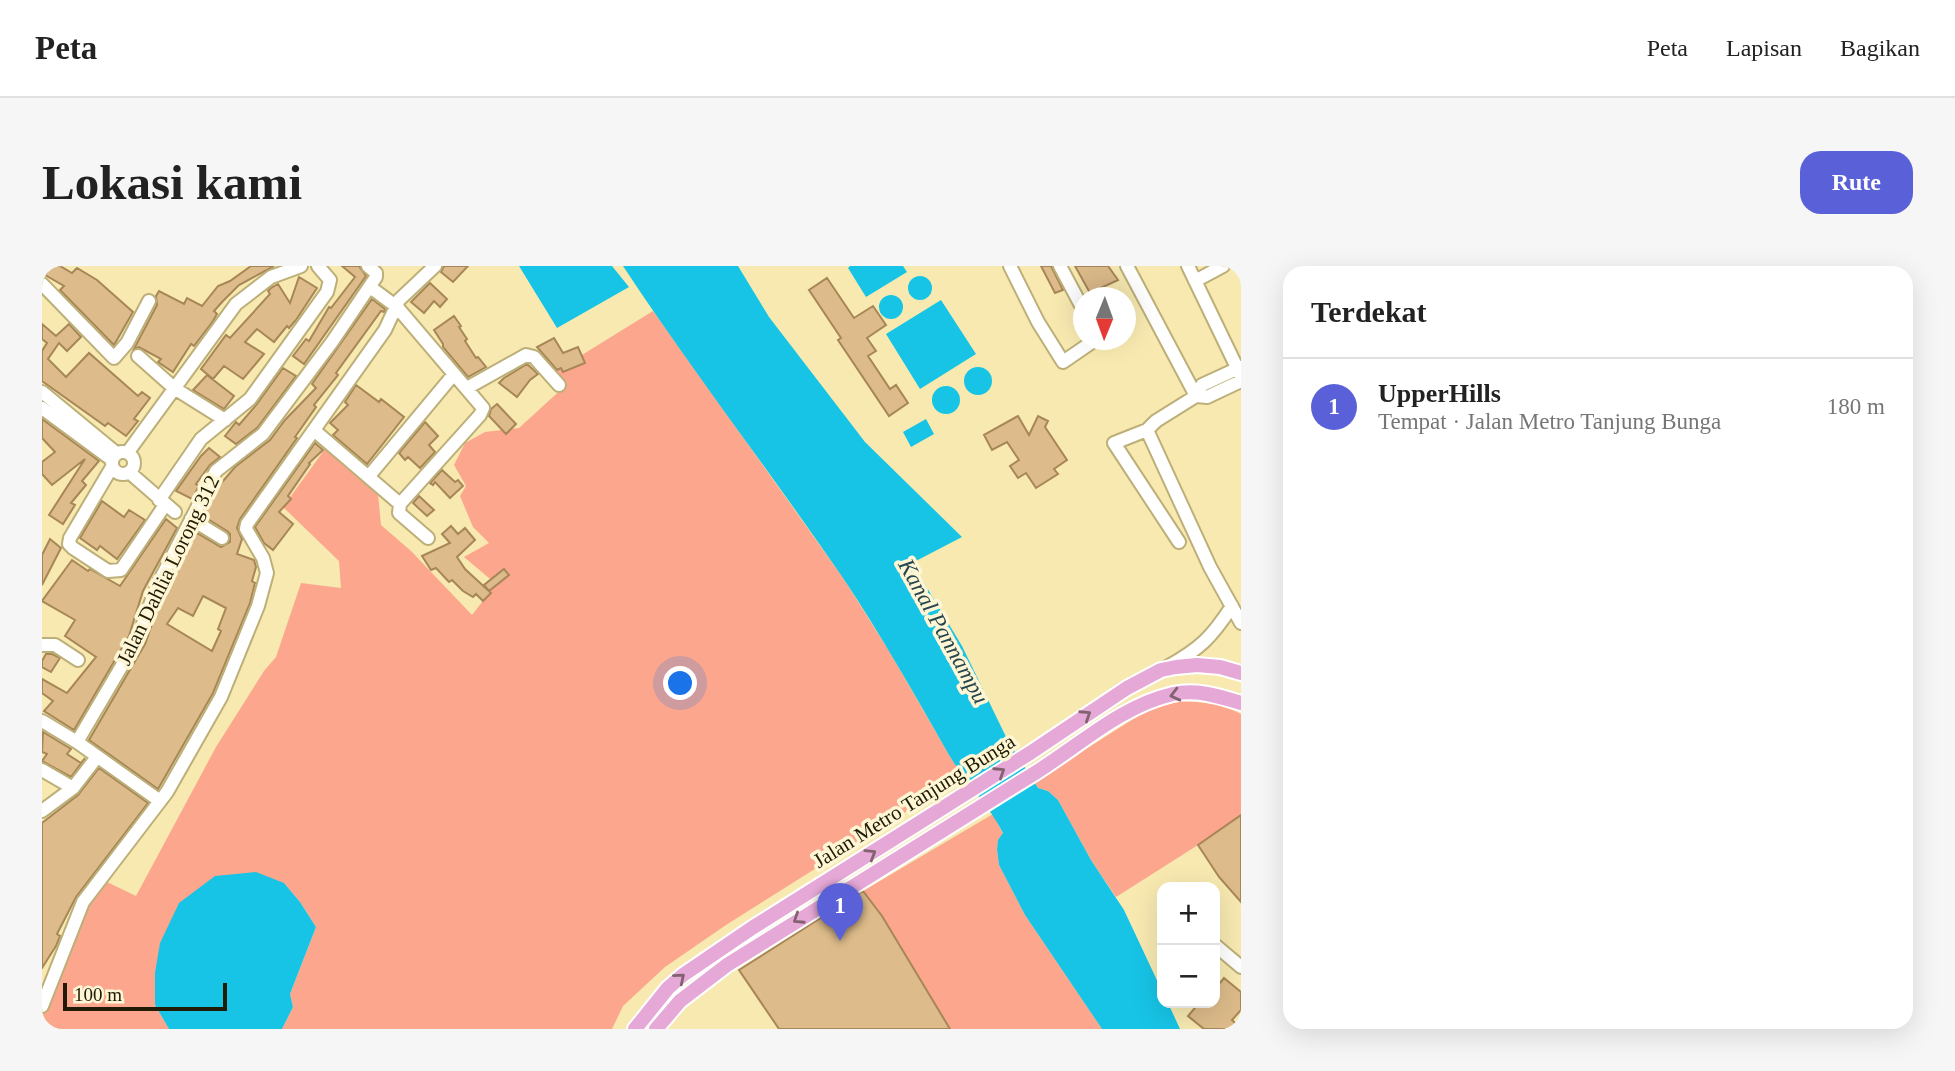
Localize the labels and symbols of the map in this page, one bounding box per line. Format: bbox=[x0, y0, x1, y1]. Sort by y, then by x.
north arrow bbox=[1073, 287, 1136, 350]
street label: Jalan Dahlia Lorong 312 bbox=[112, 471, 224, 669]
water label: Kanal Pannampu bbox=[893, 554, 994, 708]
your location bbox=[663, 666, 697, 700]
one-way arrow bbox=[1169, 687, 1181, 701]
one-way arrow bbox=[1079, 710, 1092, 723]
street label: Jalan Metro Tanjung Bunga bbox=[809, 729, 1020, 873]
one-way arrow bbox=[992, 768, 1005, 781]
one-way arrow bbox=[863, 849, 876, 862]
pin: 1 bbox=[817, 883, 863, 941]
one-way arrow bbox=[792, 911, 805, 924]
one-way arrow bbox=[672, 974, 685, 986]
scale bar bbox=[63, 980, 228, 1012]

